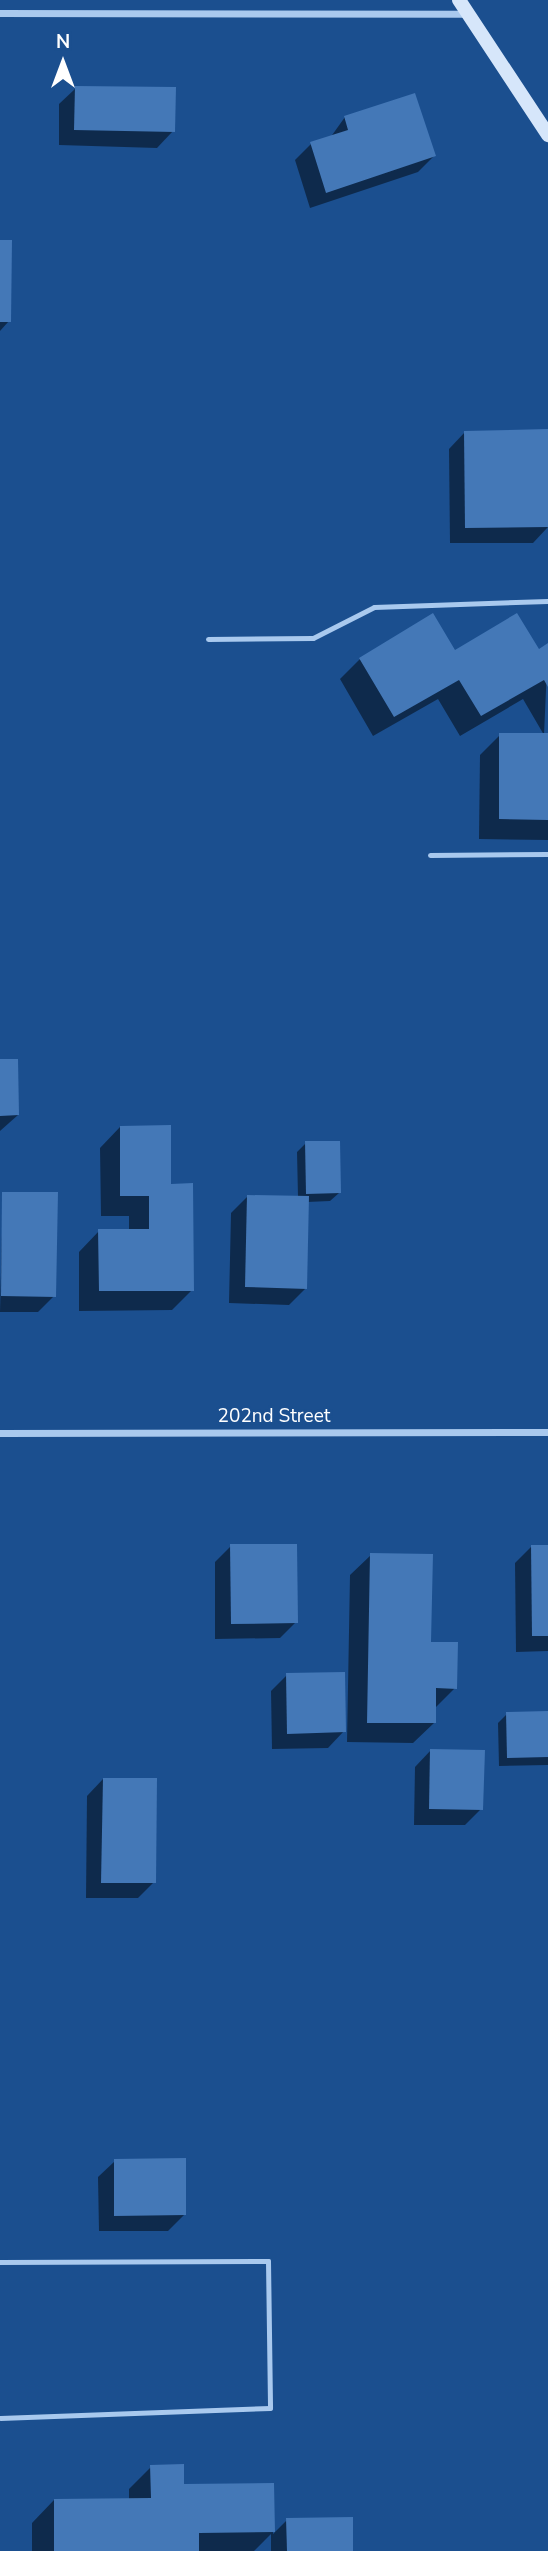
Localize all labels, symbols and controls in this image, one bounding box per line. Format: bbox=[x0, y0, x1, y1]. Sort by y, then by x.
north arrow bbox=[28, 28, 98, 98]
text: N bbox=[56, 29, 70, 55]
street label: 202nd Street bbox=[218, 1406, 330, 1428]

